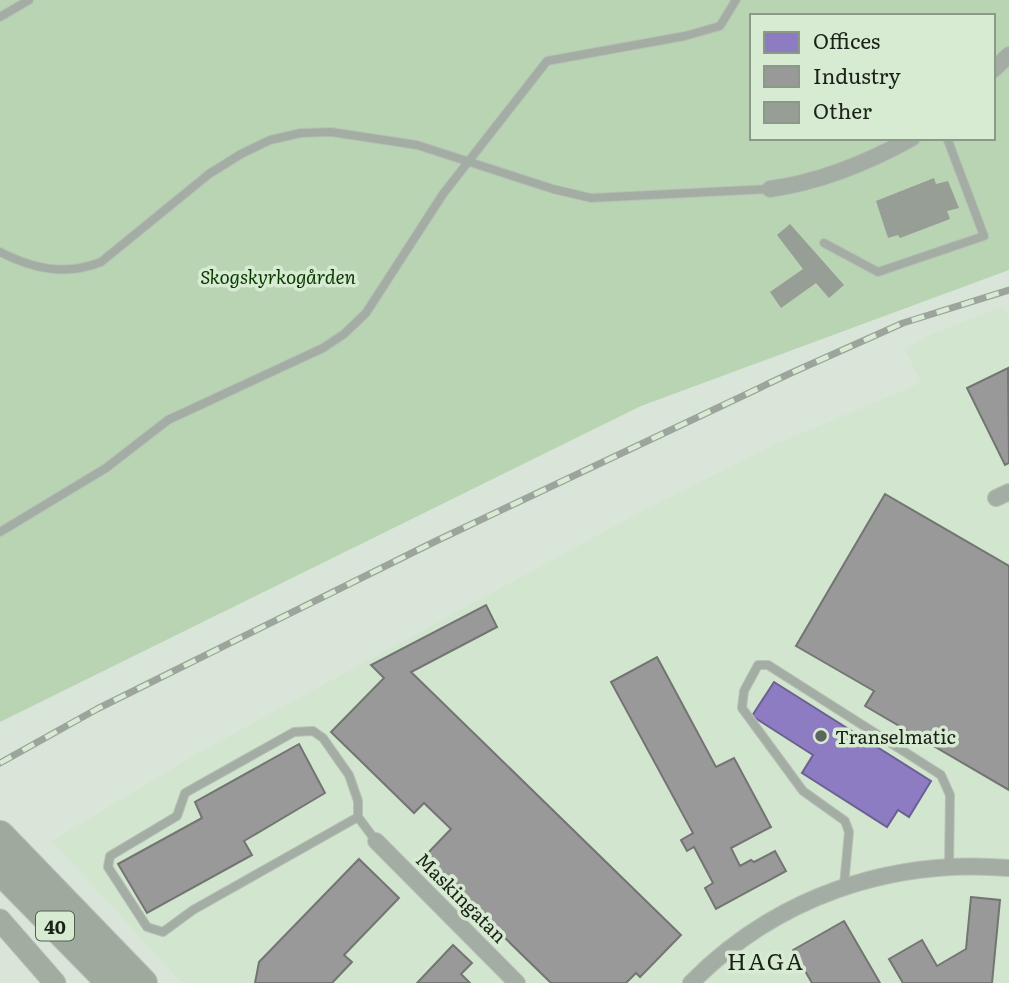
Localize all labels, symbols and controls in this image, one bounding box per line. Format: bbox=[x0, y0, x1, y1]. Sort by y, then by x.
legend bbox=[750, 14, 995, 140]
text: Offices bbox=[813, 24, 880, 55]
text: Industry bbox=[813, 59, 901, 90]
text: Other bbox=[813, 94, 872, 125]
park label: Skogskyrkogården bbox=[200, 262, 357, 290]
place label: Transelmatic bbox=[835, 722, 956, 750]
marker: Transelmatic bbox=[813, 728, 829, 744]
street label: Maskingatan bbox=[410, 845, 514, 949]
road number: 40 bbox=[36, 911, 74, 940]
district label: HAGA bbox=[727, 943, 805, 977]

